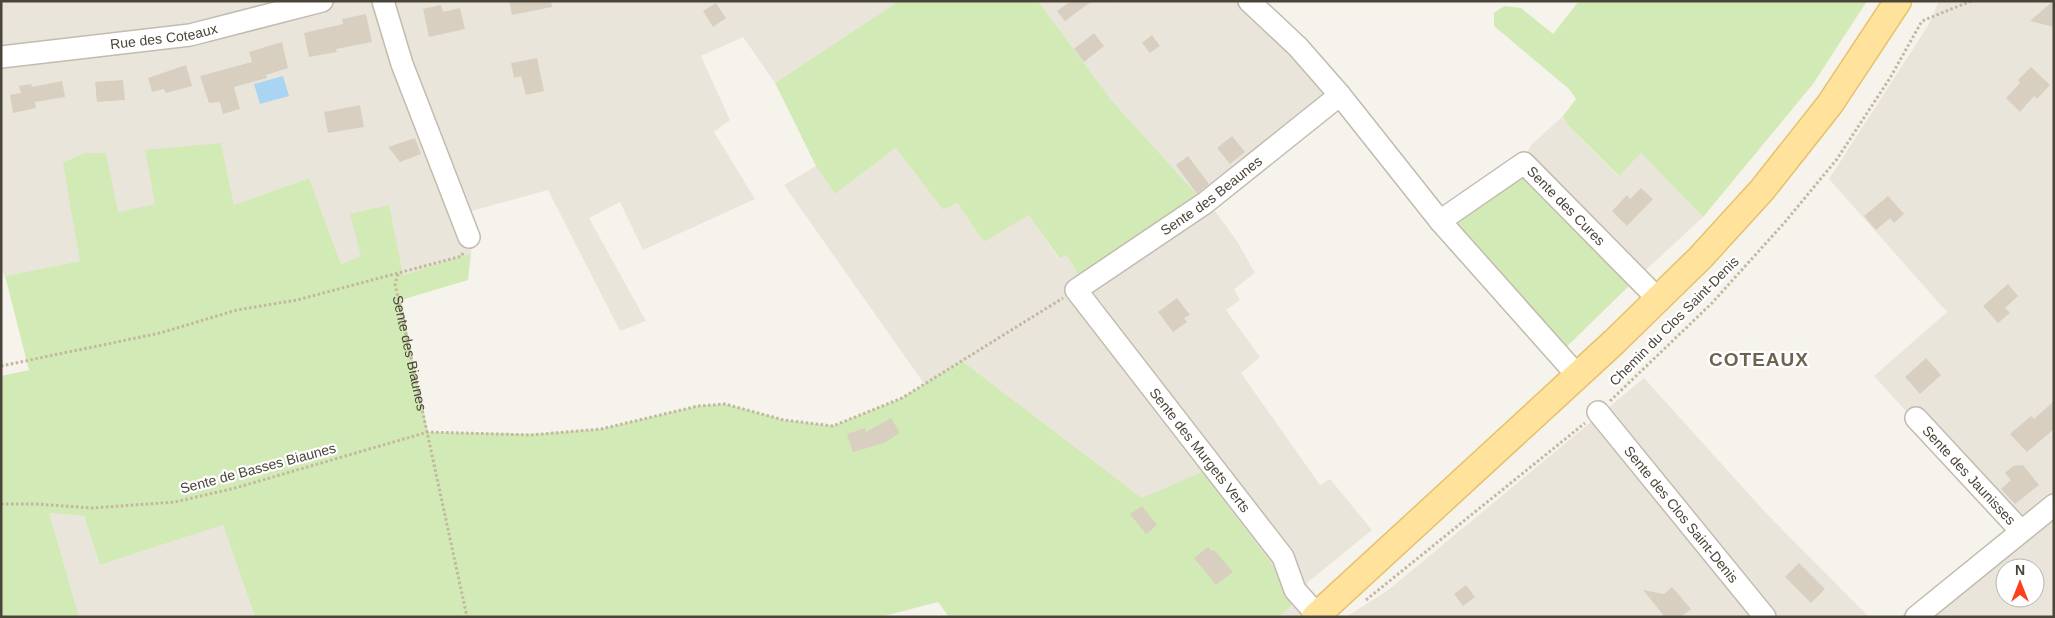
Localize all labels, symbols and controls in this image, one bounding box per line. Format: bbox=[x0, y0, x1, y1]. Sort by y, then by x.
street label: Rue des Coteaux bbox=[109, 20, 219, 52]
street label: Sente des Beaunes bbox=[1158, 153, 1265, 239]
street label: Sente des Cures bbox=[1524, 163, 1608, 249]
street label: Chemin du Clos Saint-Denis bbox=[1606, 253, 1742, 389]
street label: Sente des Biaunes bbox=[390, 294, 430, 412]
district label: COTEAUX bbox=[1709, 349, 1809, 370]
street label: Sente des Murgets Verts bbox=[1147, 385, 1253, 515]
street label: Sente des Jaunisses bbox=[1919, 422, 2019, 528]
street label: Sente de Basses Biaunes bbox=[178, 440, 338, 496]
street label: Sente des Clos Saint-Denis bbox=[1621, 443, 1742, 586]
north arrow bbox=[1995, 558, 2045, 608]
text: N bbox=[2015, 562, 2025, 578]

